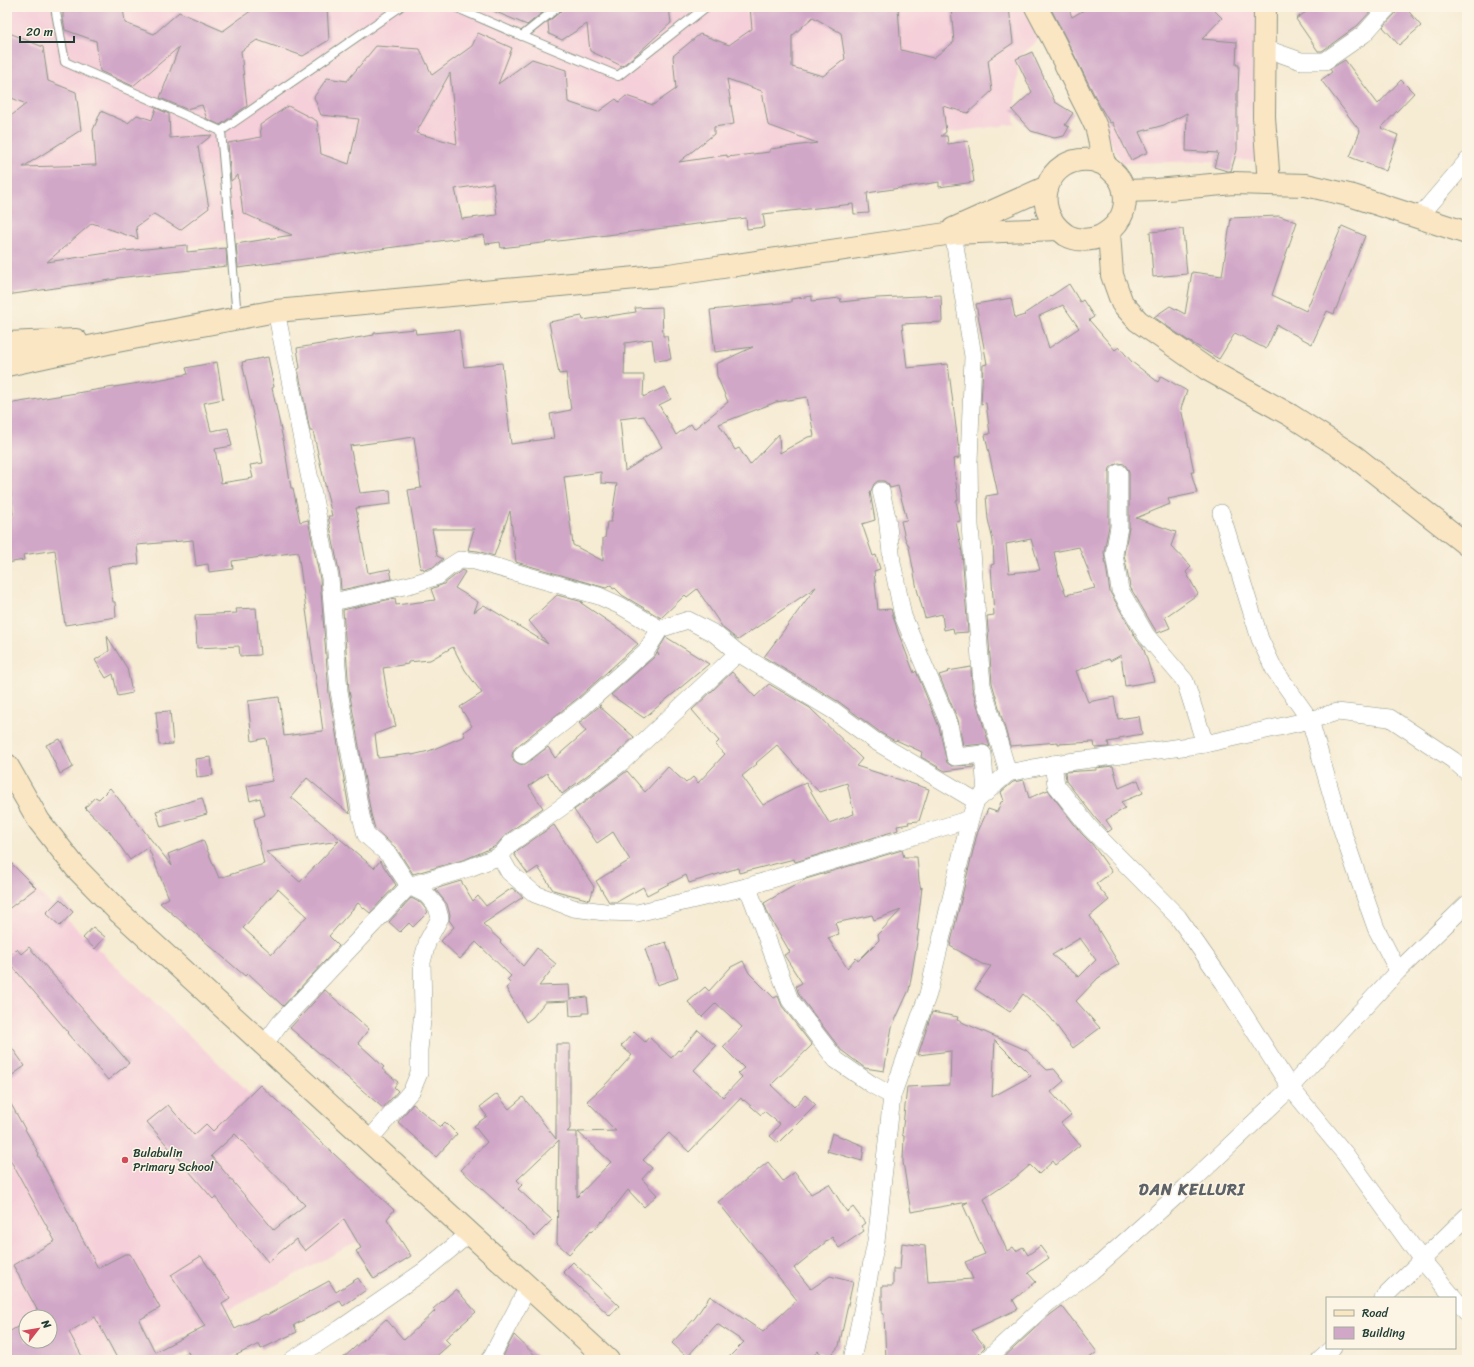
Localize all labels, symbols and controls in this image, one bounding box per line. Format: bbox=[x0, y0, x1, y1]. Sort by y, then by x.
scale bar bbox=[20, 18, 74, 44]
text: 20 m bbox=[26, 21, 53, 43]
place label: Bulabulin Primary School bbox=[133, 1142, 214, 1178]
marker: Bulabulin Primary School bbox=[120, 1155, 130, 1165]
district label: DAN KELLURI bbox=[1139, 1175, 1246, 1204]
legend bbox=[1326, 1297, 1456, 1349]
text: Road bbox=[1362, 1302, 1389, 1324]
north arrow bbox=[18, 1309, 58, 1349]
text: N bbox=[36, 1315, 56, 1333]
text: Building bbox=[1362, 1322, 1405, 1344]

